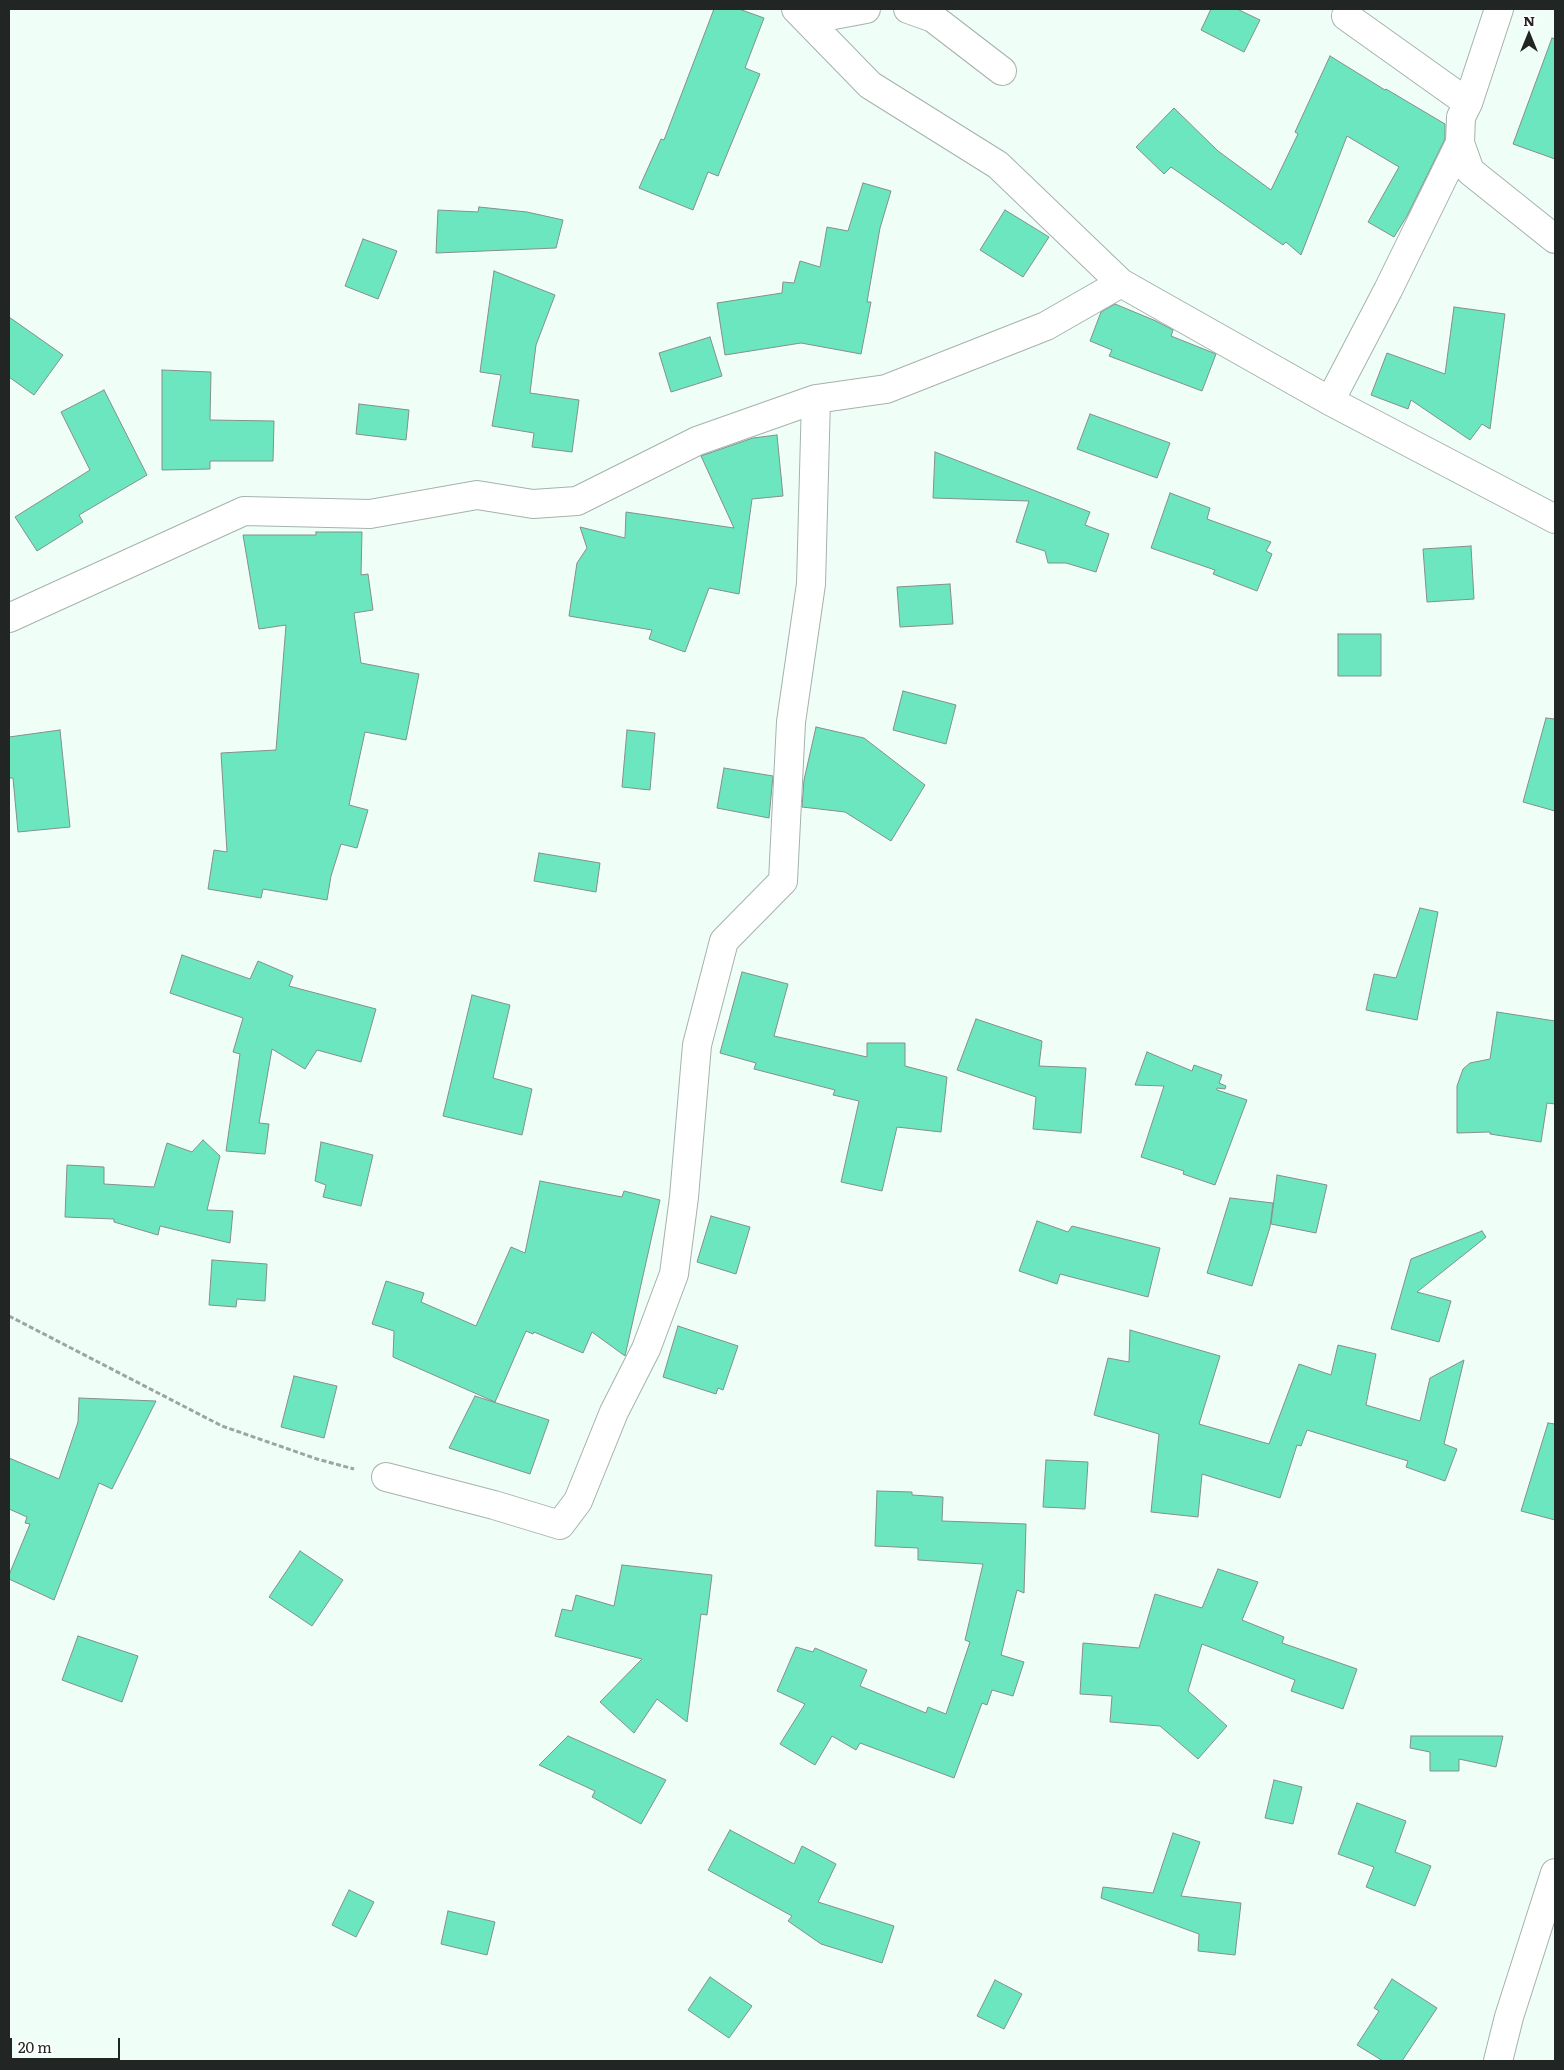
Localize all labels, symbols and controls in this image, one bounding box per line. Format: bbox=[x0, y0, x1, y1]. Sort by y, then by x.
north arrow bbox=[1504, 10, 1554, 60]
text: N bbox=[1523, 10, 1535, 30]
scale bar bbox=[12, 2028, 122, 2060]
text: 20 m bbox=[18, 2035, 52, 2058]

